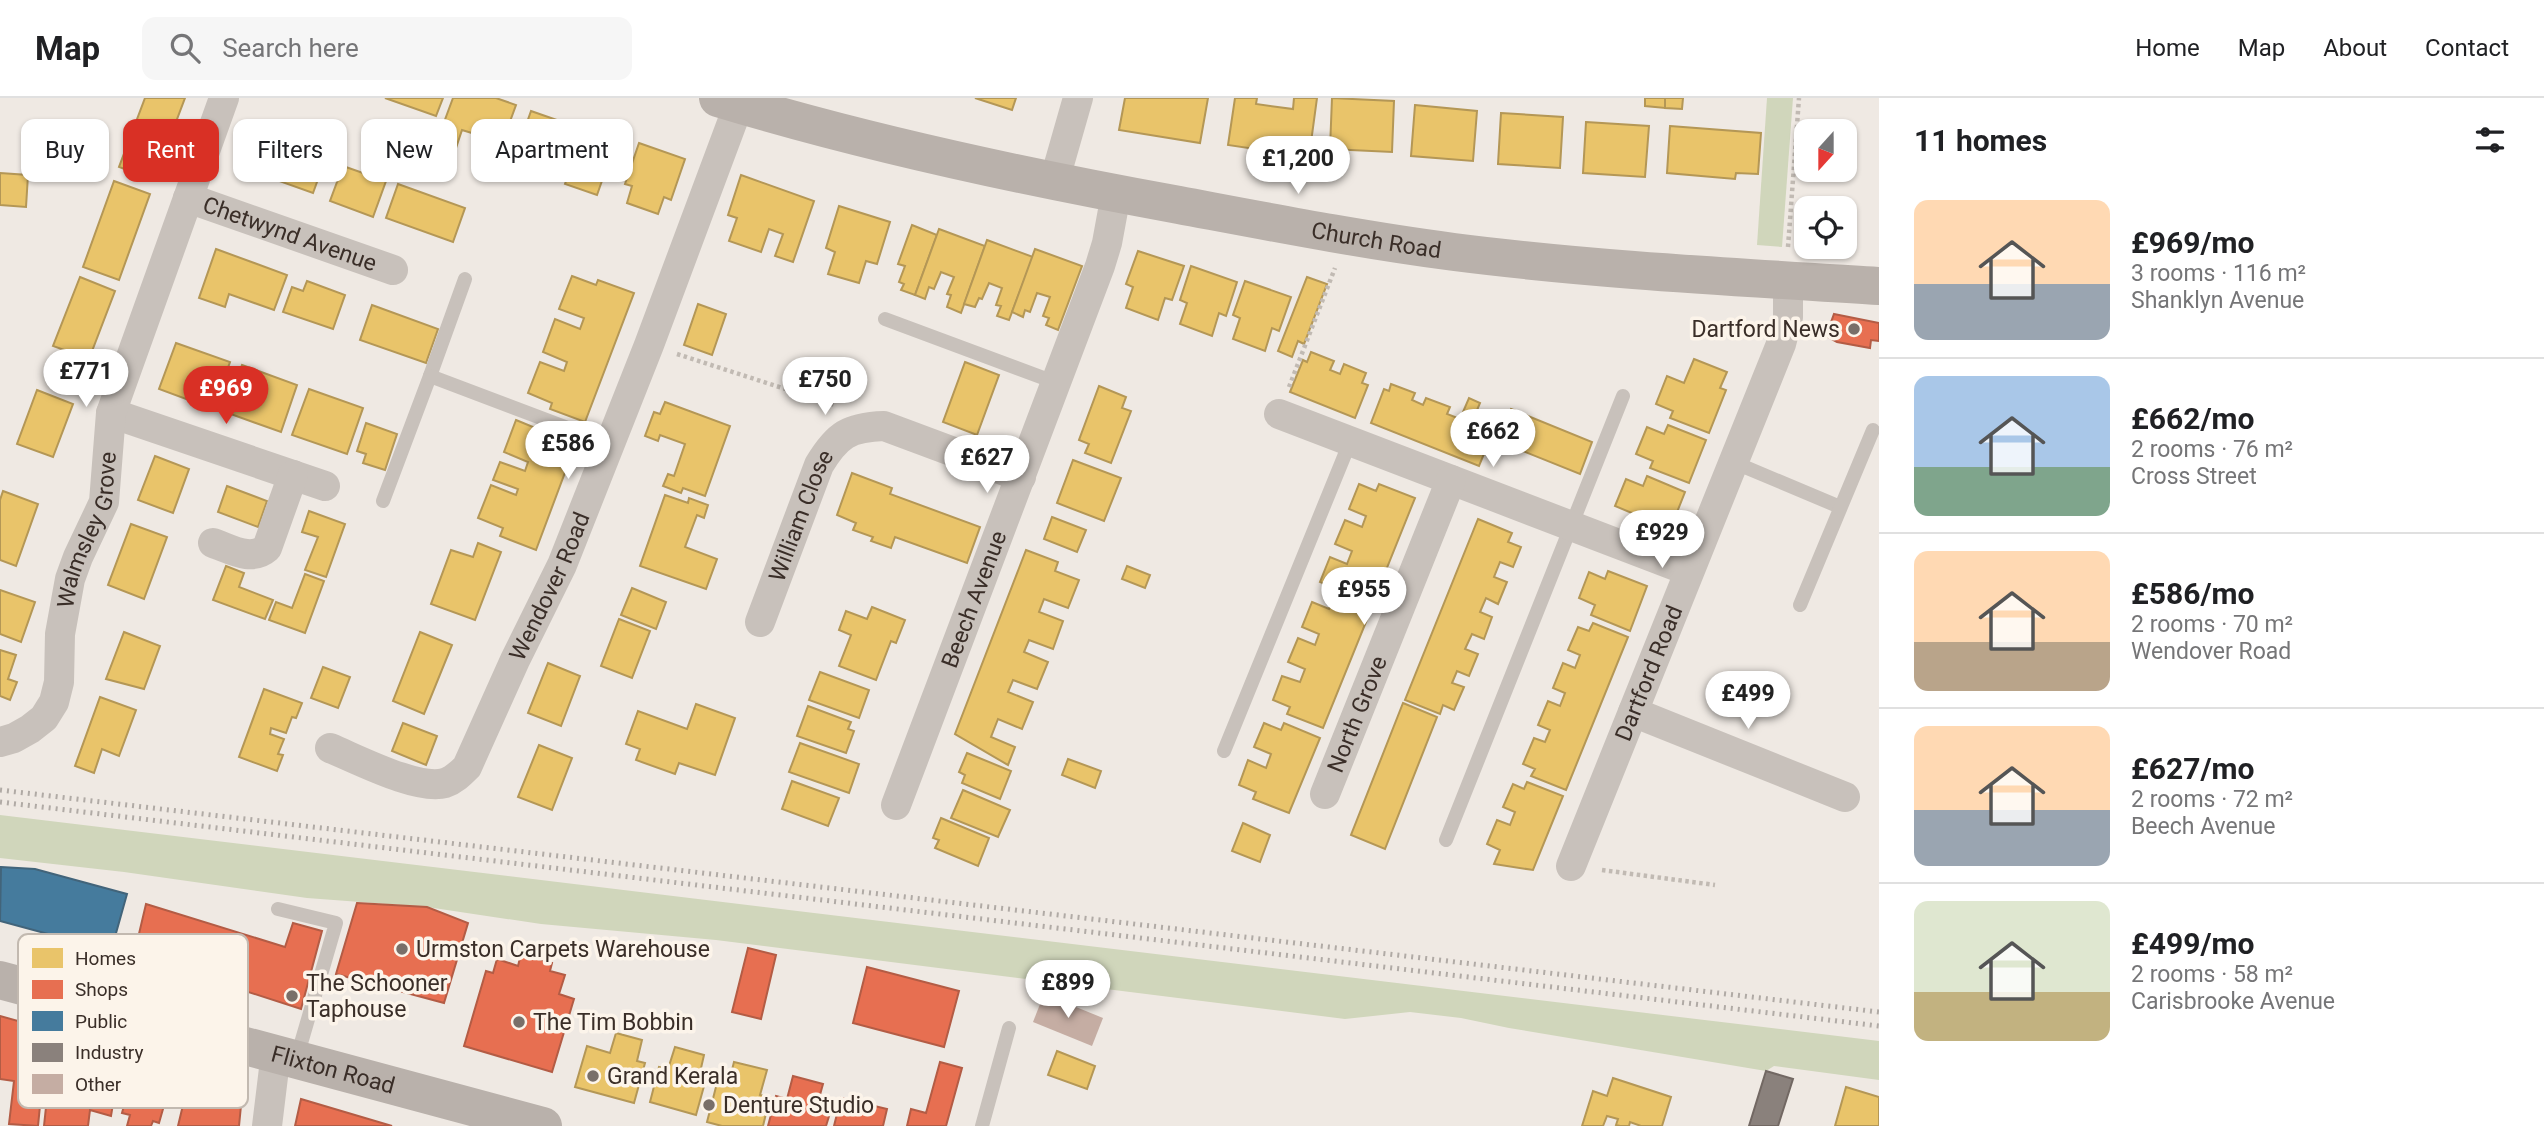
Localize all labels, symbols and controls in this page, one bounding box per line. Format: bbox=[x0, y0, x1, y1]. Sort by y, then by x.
search box bbox=[142, 17, 632, 80]
text: Map bbox=[35, 29, 100, 68]
icon: search bbox=[166, 29, 204, 67]
text: Search here bbox=[222, 33, 359, 63]
text: Home bbox=[2135, 34, 2200, 62]
text: Map bbox=[2238, 34, 2285, 62]
text: About bbox=[2323, 34, 2387, 62]
text: Contact bbox=[2425, 34, 2509, 62]
chip: Buy bbox=[21, 119, 109, 182]
chip: Rent bbox=[123, 119, 219, 182]
chip: Filters bbox=[233, 119, 347, 182]
chip: New bbox=[361, 119, 457, 182]
chip: Apartment bbox=[471, 119, 633, 182]
north arrow bbox=[1794, 119, 1857, 182]
map controls bbox=[1794, 119, 1857, 259]
icon: filters bbox=[2471, 121, 2509, 159]
text: 11 homes bbox=[1914, 123, 2047, 158]
pin: £1,200 bbox=[1241, 136, 1355, 196]
text: £1,200 bbox=[1262, 145, 1334, 172]
street label: Chetwynd Avenue bbox=[199, 191, 380, 277]
button: locate bbox=[1794, 196, 1857, 259]
street label: Church Road bbox=[1309, 216, 1443, 264]
text: £969/mo bbox=[2131, 225, 2255, 260]
icon: home bbox=[1970, 228, 2054, 312]
text: 3 rooms · 116 m² bbox=[2131, 260, 2306, 287]
text: Shanklyn Avenue bbox=[2131, 287, 2304, 314]
place label: Dartford News bbox=[1691, 316, 1840, 343]
marker: Dartford News bbox=[1846, 321, 1862, 337]
pin: £771 bbox=[45, 350, 127, 409]
text: £771 bbox=[59, 358, 113, 385]
pin: £750 bbox=[784, 358, 866, 417]
pin: £969 bbox=[185, 366, 267, 426]
text: £750 bbox=[798, 366, 852, 393]
text: £969 bbox=[199, 375, 253, 402]
text: £662/mo bbox=[2131, 401, 2255, 436]
icon: home bbox=[1970, 404, 2054, 488]
pin: £662 bbox=[1452, 410, 1534, 469]
text: £662 bbox=[1466, 418, 1520, 445]
pin: £586 bbox=[527, 422, 609, 481]
text: £586 bbox=[541, 430, 595, 457]
pin: £627 bbox=[946, 436, 1028, 495]
text: 2 rooms · 76 m² bbox=[2131, 436, 2293, 463]
street label: William Close bbox=[763, 444, 839, 585]
text: £627 bbox=[960, 444, 1014, 471]
street label: Walmsley Grove bbox=[52, 451, 121, 610]
text: Cross Street bbox=[2131, 463, 2257, 490]
street label: Wendover Road bbox=[503, 508, 595, 665]
pin: £929 bbox=[1621, 510, 1703, 570]
text: £929 bbox=[1635, 519, 1689, 546]
street label: Beech Avenue bbox=[936, 527, 1012, 672]
pin: £955 bbox=[1323, 568, 1405, 627]
text: £955 bbox=[1337, 576, 1391, 603]
text: £586/mo bbox=[2131, 576, 2255, 611]
icon: home bbox=[1970, 579, 2054, 663]
street label: Dartford Road bbox=[1609, 601, 1688, 745]
text: 2 rooms · 70 m² bbox=[2131, 611, 2293, 638]
text: Wendover Road bbox=[2131, 638, 2291, 665]
street label: North Grove bbox=[1322, 652, 1393, 776]
pin: £499 bbox=[1707, 672, 1789, 731]
text: £499 bbox=[1721, 680, 1775, 707]
text: £627/mo bbox=[2131, 751, 2255, 786]
icon: home bbox=[1970, 754, 2054, 838]
text: 2 rooms · 72 m² bbox=[2131, 786, 2293, 813]
text: Beech Avenue bbox=[2131, 813, 2275, 840]
text: £499/mo bbox=[2131, 926, 2255, 961]
icon: home bbox=[1970, 929, 2054, 1013]
legend bbox=[18, 934, 248, 1108]
place label: Urmston Carpets Warehouse bbox=[416, 936, 710, 963]
marker: Urmston Carpets Warehouse bbox=[394, 941, 410, 957]
text: Homes bbox=[75, 947, 136, 970]
pin: £899 bbox=[1027, 960, 1109, 1020]
text: 2 rooms · 58 m² bbox=[2131, 961, 2293, 988]
text: £899 bbox=[1041, 969, 1095, 996]
place label: The Schooner Taphouse bbox=[306, 970, 448, 1023]
text: Shops bbox=[75, 978, 128, 1001]
marker: The Schooner Taphouse bbox=[284, 988, 300, 1004]
text: Carisbrooke Avenue bbox=[2131, 988, 2335, 1015]
place label: The Tim Bobbin bbox=[533, 1009, 694, 1036]
text: Public bbox=[75, 1010, 127, 1033]
marker: The Tim Bobbin bbox=[511, 1014, 527, 1030]
street label: Flixton Road bbox=[268, 1040, 398, 1099]
text: Industry bbox=[75, 1041, 143, 1064]
place label: Grand Kerala bbox=[607, 1063, 738, 1090]
marker: Grand Kerala bbox=[585, 1068, 601, 1084]
text: Other bbox=[75, 1073, 122, 1096]
place label: Denture Studio bbox=[723, 1092, 874, 1119]
marker: Denture Studio bbox=[701, 1097, 717, 1113]

